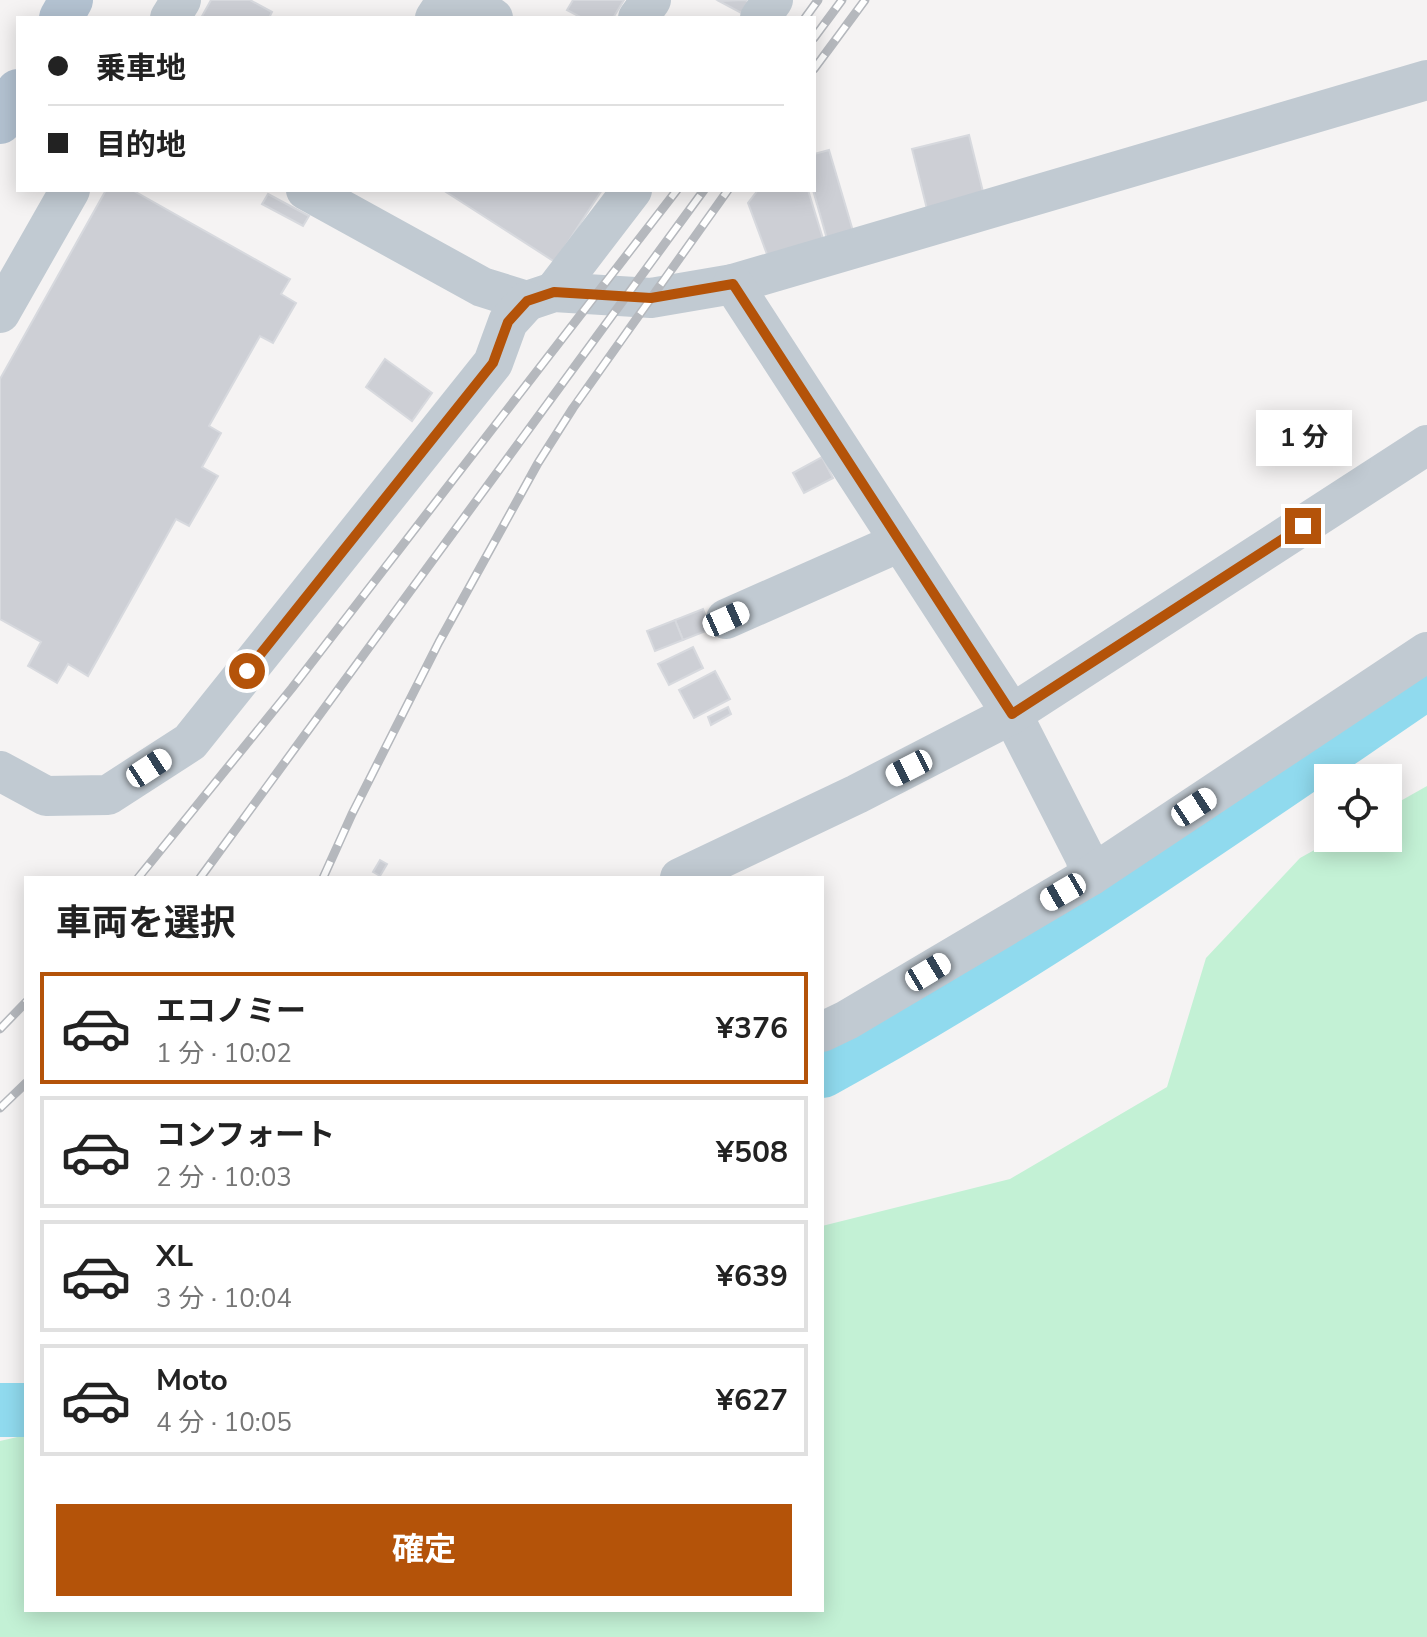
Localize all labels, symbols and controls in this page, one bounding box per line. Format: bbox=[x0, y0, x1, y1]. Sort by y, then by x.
text: 乗車地 bbox=[96, 48, 186, 89]
text: 目的地 bbox=[96, 125, 186, 166]
callout: 1 分 bbox=[1255, 410, 1351, 466]
text: 1 分 bbox=[1280, 420, 1328, 455]
route end bbox=[1285, 508, 1321, 544]
car bbox=[699, 598, 753, 640]
route start bbox=[229, 653, 265, 689]
car bbox=[122, 745, 176, 791]
car bbox=[882, 746, 936, 790]
map controls bbox=[1314, 764, 1402, 852]
button: locate bbox=[1314, 764, 1402, 852]
car bbox=[1167, 784, 1221, 830]
car bbox=[1036, 870, 1090, 914]
text: 車両を選択 bbox=[56, 899, 236, 948]
car bbox=[901, 949, 955, 995]
text: エコノミー bbox=[156, 991, 306, 1032]
icon: car bbox=[60, 992, 132, 1064]
text: ¥376 bbox=[716, 1008, 788, 1049]
text: 1 分 · 10:02 bbox=[156, 1036, 292, 1071]
text: コンフォート bbox=[156, 1115, 335, 1156]
icon: car bbox=[60, 1116, 132, 1188]
text: ¥508 bbox=[716, 1132, 788, 1173]
text: 2 分 · 10:03 bbox=[156, 1160, 292, 1195]
text: XL bbox=[156, 1236, 193, 1277]
icon: car bbox=[60, 1240, 132, 1312]
text: ¥639 bbox=[716, 1256, 788, 1297]
text: 3 分 · 10:04 bbox=[156, 1281, 292, 1316]
text: Moto bbox=[156, 1360, 228, 1401]
icon: car bbox=[60, 1364, 132, 1436]
text: ¥627 bbox=[716, 1380, 788, 1421]
text: 4 分 · 10:05 bbox=[156, 1405, 292, 1440]
button: 確定 bbox=[56, 1504, 792, 1596]

